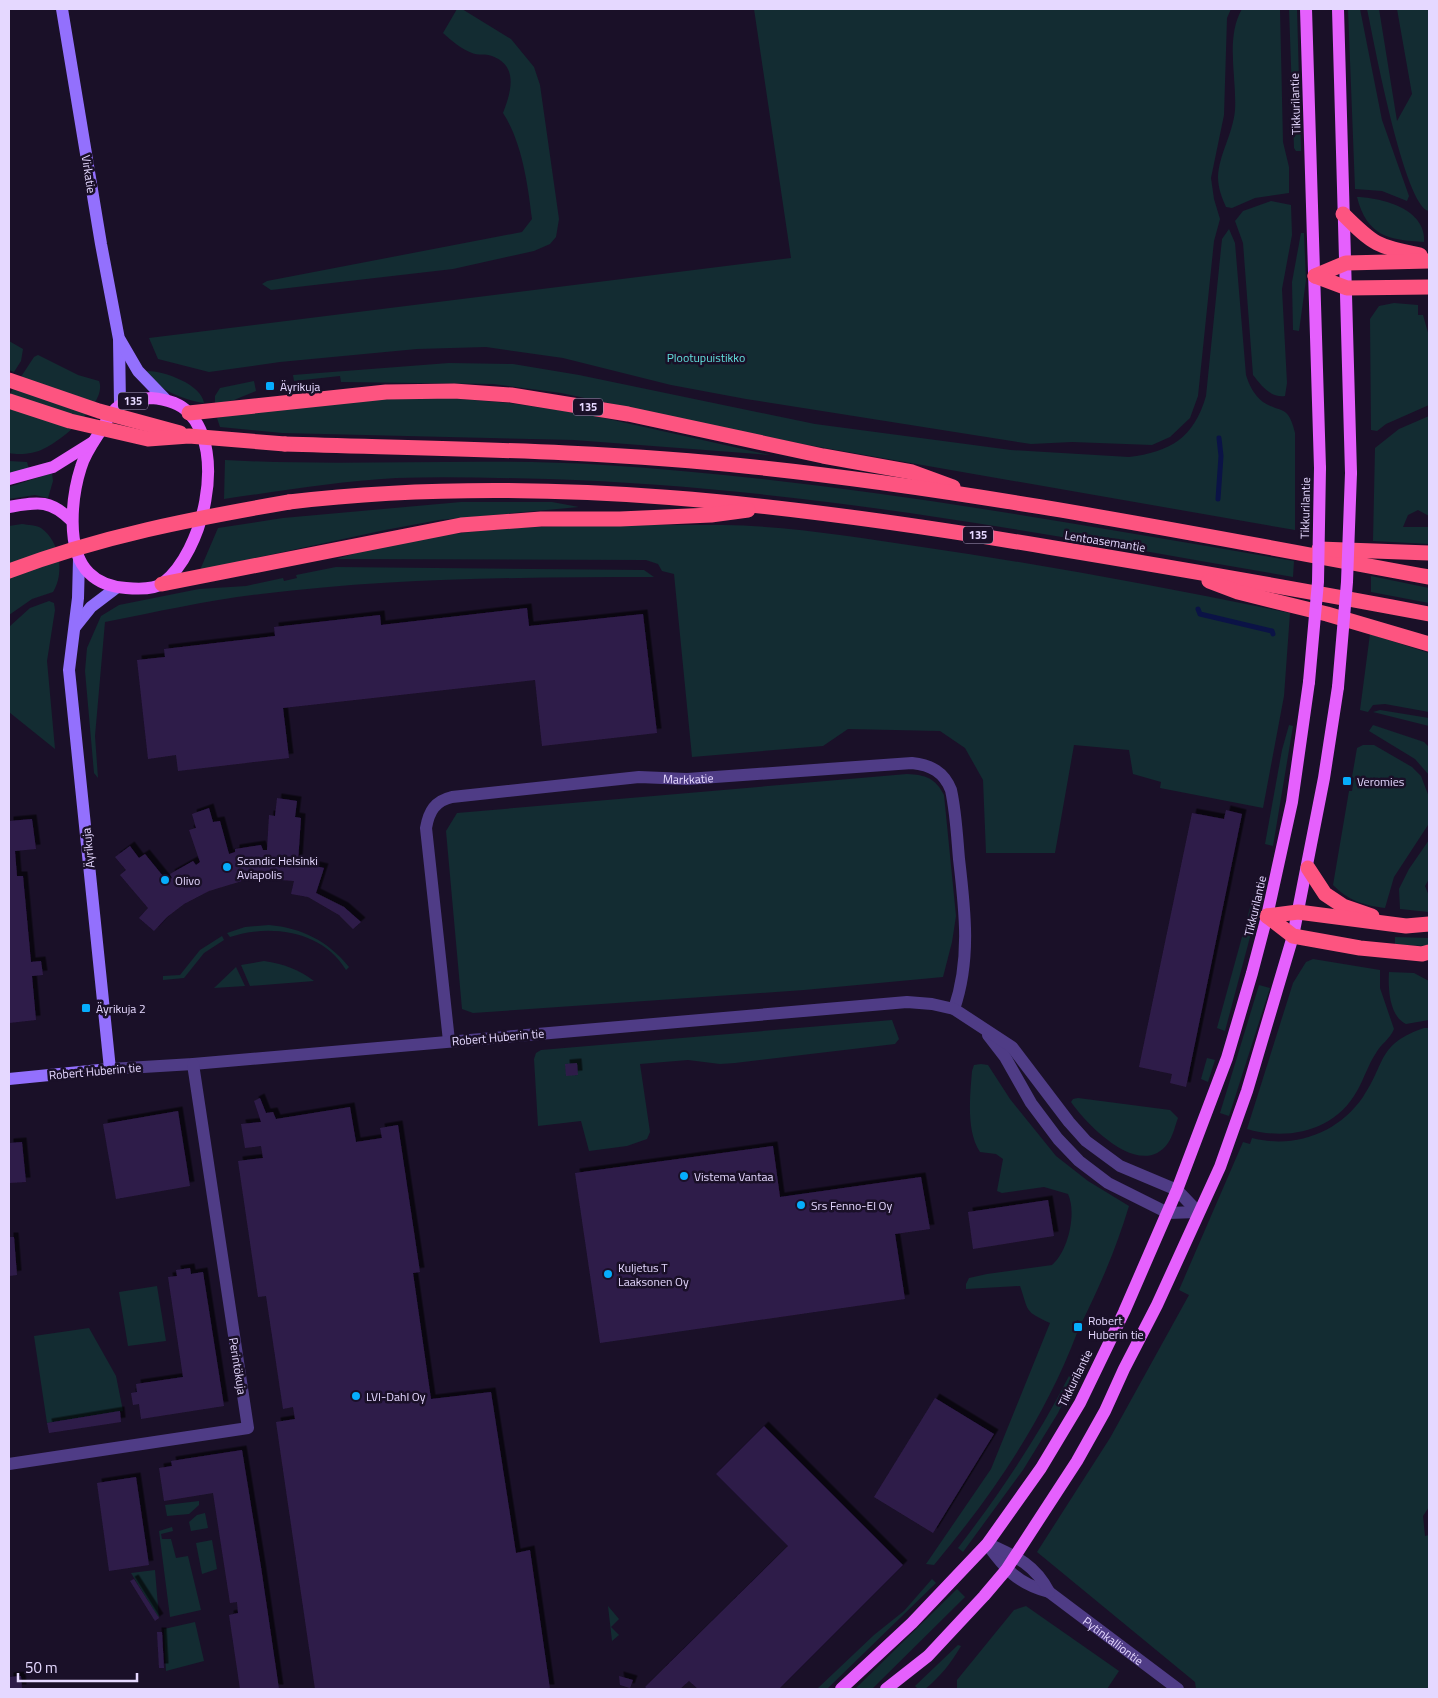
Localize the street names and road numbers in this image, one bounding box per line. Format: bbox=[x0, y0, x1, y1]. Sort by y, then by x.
street label: Tikkurilantie bbox=[1284, 73, 1306, 135]
street label: Virkatie bbox=[77, 154, 101, 194]
road number: 135 bbox=[118, 392, 148, 410]
road number: 135 bbox=[573, 398, 603, 416]
street label: Tikkurilantie bbox=[1295, 477, 1315, 539]
street label: Lentoasemantie bbox=[1063, 525, 1147, 557]
road number: 135 bbox=[963, 526, 993, 544]
street label: Markkatie bbox=[662, 768, 714, 789]
street label: Äyrikuja bbox=[76, 827, 100, 869]
street label: Tikkurilantie bbox=[1239, 874, 1271, 938]
street label: Robert Huberin tie bbox=[451, 1024, 545, 1050]
street label: Robert Huberin tie bbox=[48, 1058, 142, 1084]
street label: Perintökuja bbox=[224, 1336, 252, 1396]
street label: Tikkurilantie bbox=[1053, 1346, 1097, 1410]
street label: Pytinkalliontie bbox=[1079, 1611, 1148, 1670]

